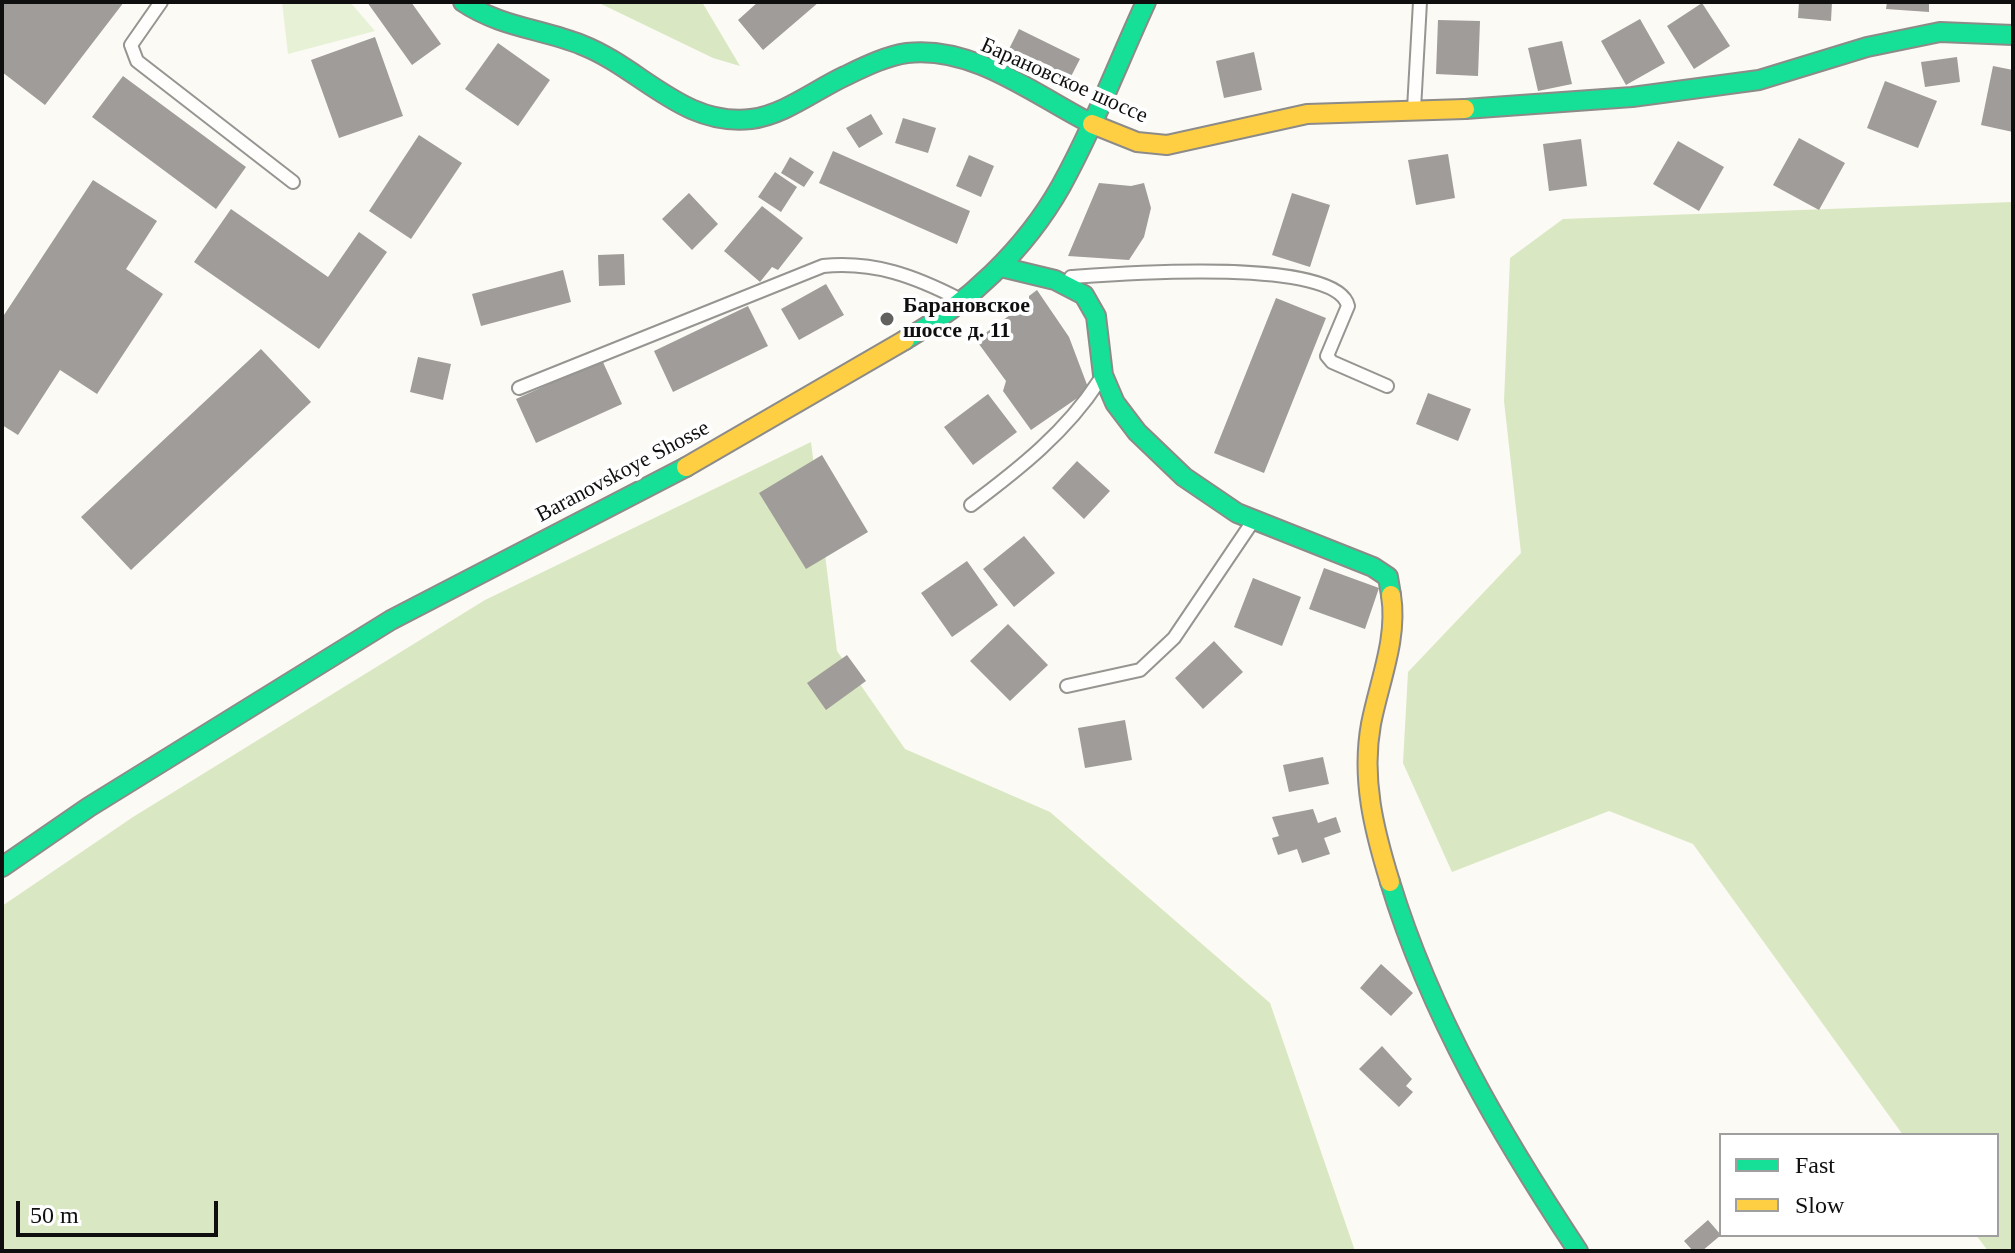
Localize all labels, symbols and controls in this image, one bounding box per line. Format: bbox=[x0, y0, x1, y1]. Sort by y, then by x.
street label: Барановское шоссе bbox=[976, 32, 1152, 130]
place label: Барановское шоссе д. 11 bbox=[903, 293, 1030, 344]
marker: Барановское шоссе д. 11 bbox=[878, 310, 896, 328]
street label: Baranovskoye Shosse bbox=[532, 415, 714, 529]
legend bbox=[1719, 1133, 1999, 1237]
text: Fast bbox=[1795, 1152, 1835, 1178]
scale bar bbox=[20, 1185, 222, 1235]
text: Slow bbox=[1795, 1192, 1844, 1218]
text: 50 m bbox=[30, 1202, 79, 1228]

